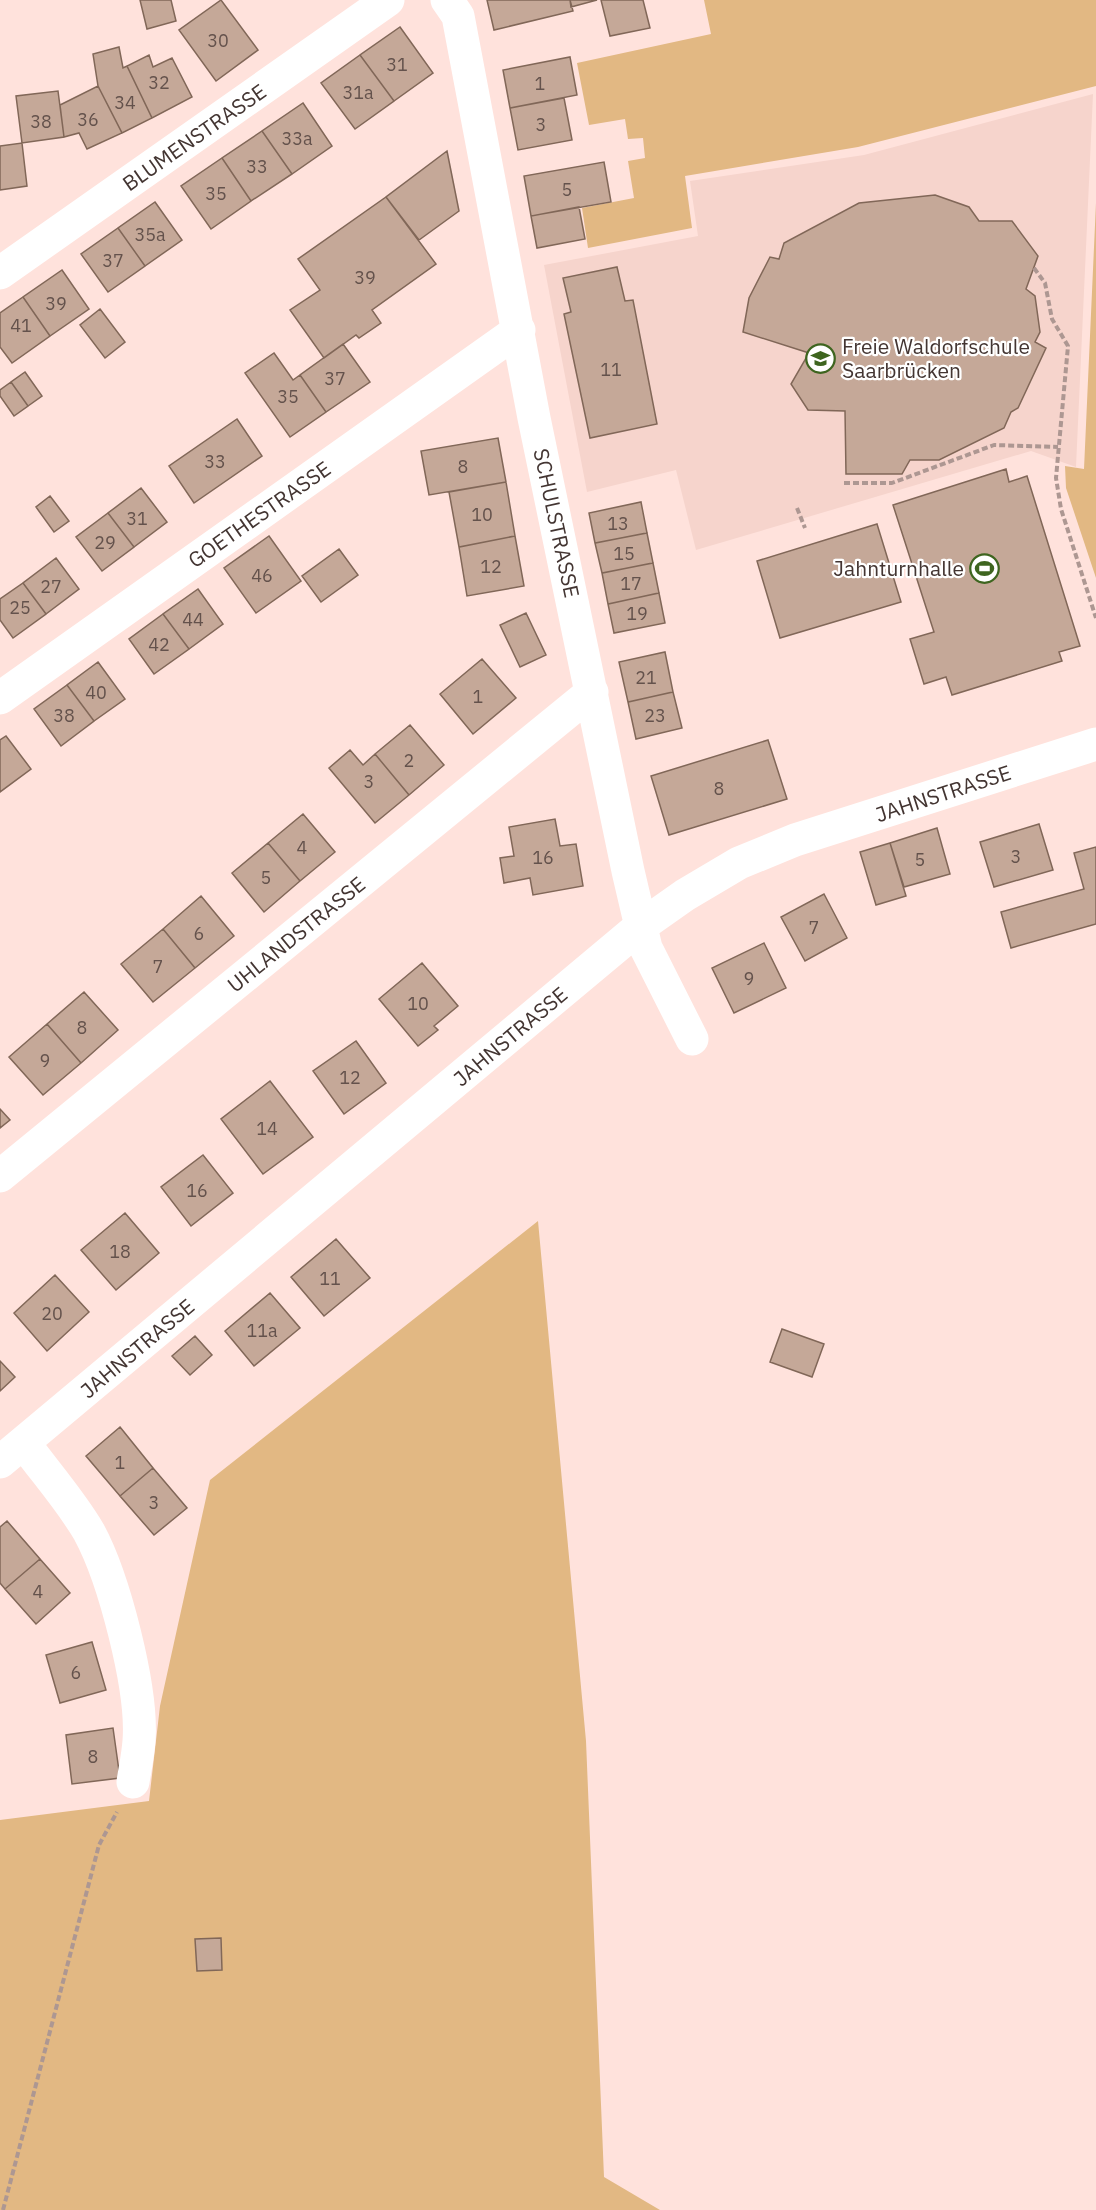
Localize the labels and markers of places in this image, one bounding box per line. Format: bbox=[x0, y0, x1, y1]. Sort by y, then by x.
place label: Freie Waldorfschule Saarbrücken bbox=[842, 332, 1030, 384]
school or university icon: Freie Waldorfschule Saarbrücken bbox=[805, 342, 837, 374]
sports icon: Jahnturnhalle bbox=[969, 552, 1001, 584]
place label: Jahnturnhalle bbox=[833, 554, 964, 582]

